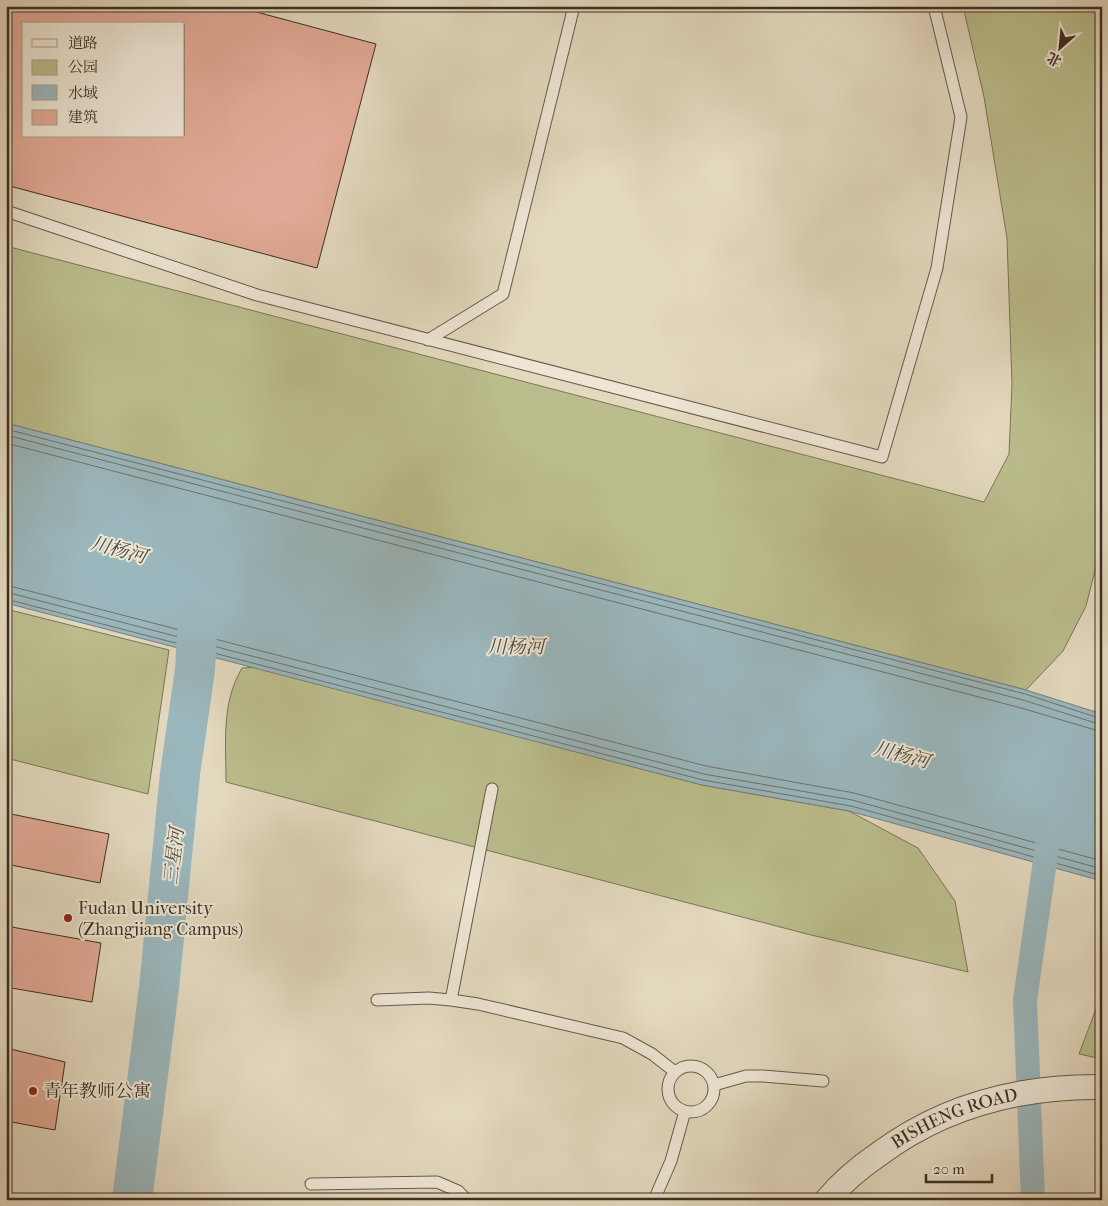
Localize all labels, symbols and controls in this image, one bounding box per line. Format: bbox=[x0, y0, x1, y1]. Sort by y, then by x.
legend bbox=[22, 22, 185, 138]
north arrow bbox=[1036, 22, 1086, 72]
text: 道路 bbox=[68, 34, 98, 52]
text: 北 bbox=[1044, 48, 1064, 70]
text: 公园 bbox=[68, 58, 98, 76]
text: 水域 bbox=[68, 84, 98, 102]
text: 建筑 bbox=[68, 108, 98, 126]
water label: 川杨河 bbox=[88, 532, 152, 569]
water label: 川杨河 bbox=[487, 636, 547, 658]
water label: 川杨河 bbox=[871, 737, 935, 774]
water label: 三星河 bbox=[160, 824, 189, 886]
place label: Fudan University (Zhangjiang Campus) bbox=[78, 898, 243, 940]
marker: Fudan University (Zhangjiang Campus) bbox=[62, 912, 74, 924]
place label: 青年教师公寓 bbox=[43, 1081, 151, 1102]
street label: BISHENG ROAD bbox=[887, 1084, 1019, 1154]
marker: 青年教师公寓 bbox=[27, 1085, 39, 1097]
scale bar bbox=[926, 1151, 992, 1183]
text: 20 m bbox=[933, 1160, 965, 1178]

